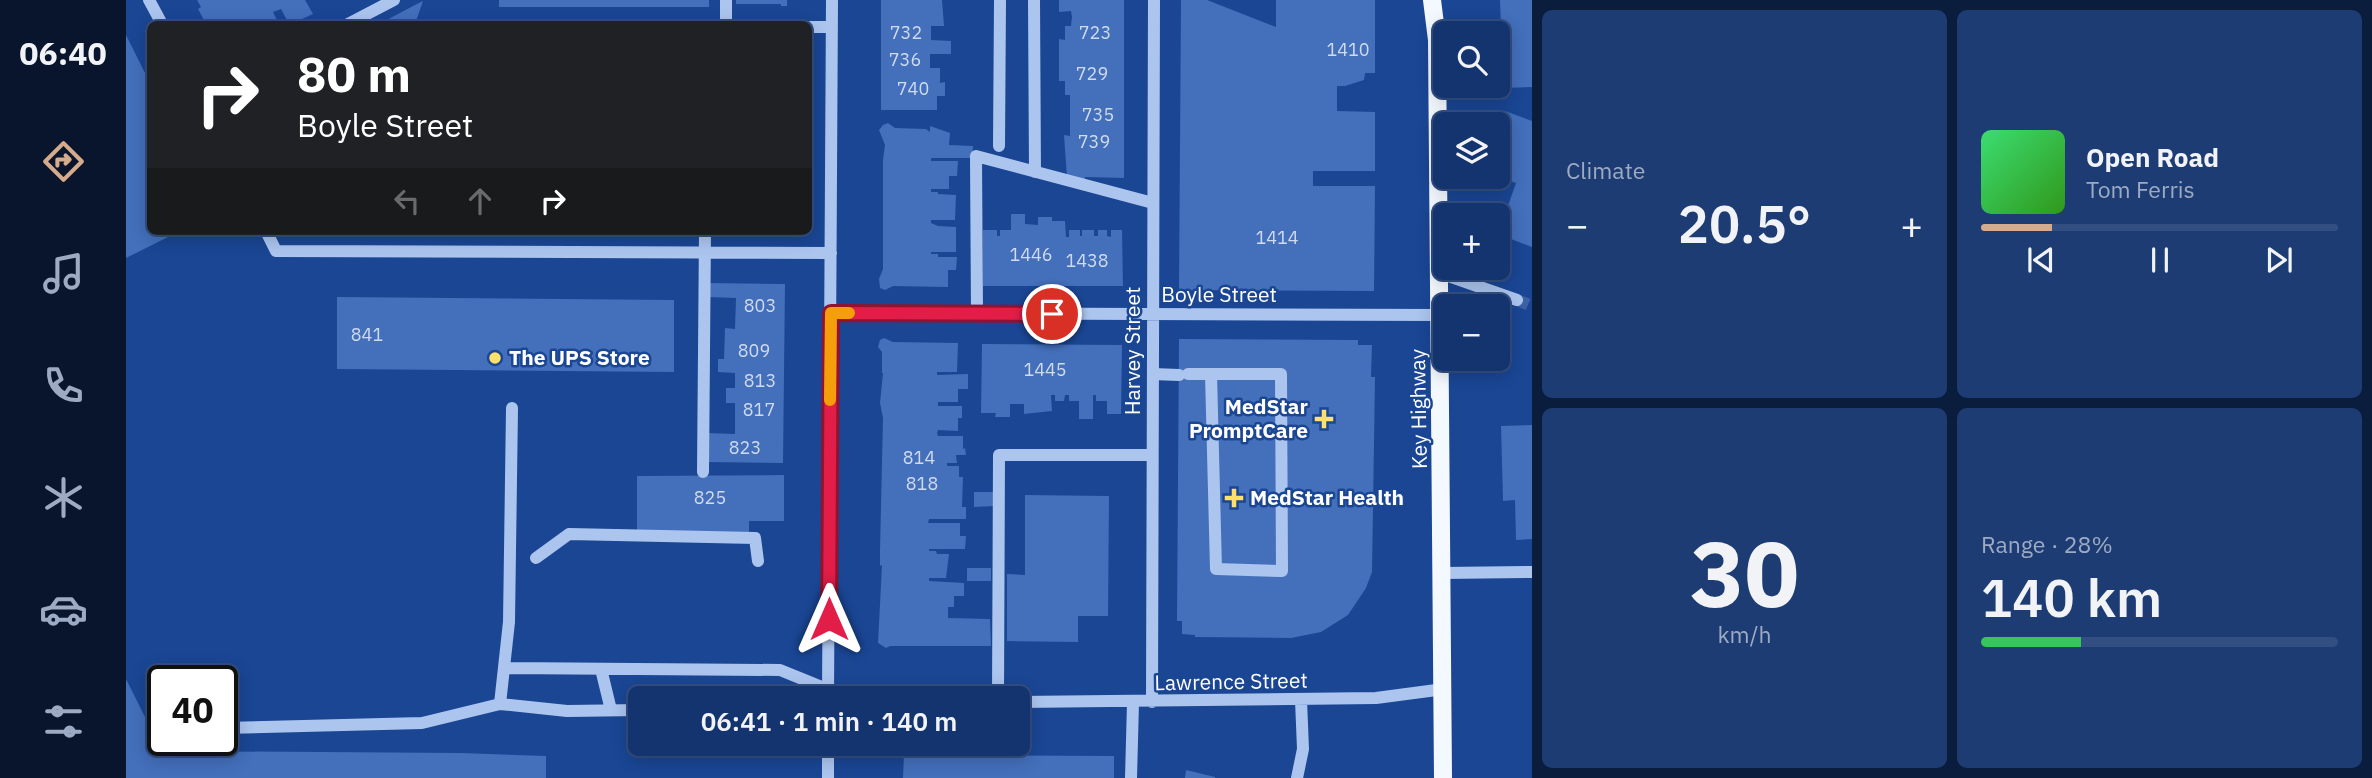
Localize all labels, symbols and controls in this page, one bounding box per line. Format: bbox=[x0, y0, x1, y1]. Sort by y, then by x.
house number: 732 bbox=[890, 21, 922, 44]
house number: 723 bbox=[1079, 21, 1111, 44]
map controls bbox=[1433, 21, 1510, 371]
button: search bbox=[1433, 21, 1510, 98]
text: 06:40 bbox=[19, 32, 107, 74]
house number: 1410 bbox=[1326, 38, 1370, 61]
text: 80 m bbox=[297, 42, 411, 105]
house number: 736 bbox=[889, 48, 921, 71]
icon: right bbox=[182, 49, 273, 140]
house number: 729 bbox=[1076, 62, 1108, 85]
house number: 740 bbox=[897, 77, 929, 100]
house number: 735 bbox=[1082, 103, 1114, 126]
text: Boyle Street bbox=[297, 104, 473, 146]
button: layers bbox=[1433, 112, 1510, 189]
house number: 739 bbox=[1078, 130, 1110, 153]
icon: directions bbox=[39, 137, 88, 186]
text: Open Road bbox=[2086, 140, 2219, 174]
text: Climate bbox=[1566, 155, 1645, 185]
text: Tom Ferris bbox=[2086, 174, 2195, 204]
icon: left bbox=[388, 182, 426, 220]
icon: ahead bbox=[461, 182, 499, 220]
icon: right bbox=[534, 182, 572, 220]
text: 20.5° bbox=[1678, 190, 1811, 257]
text: − bbox=[1566, 200, 1589, 249]
text: + bbox=[1900, 200, 1923, 249]
button: + bbox=[1433, 203, 1510, 280]
house number: 1414 bbox=[1255, 226, 1299, 249]
icon: previous bbox=[2022, 241, 2060, 279]
icon: pause bbox=[2141, 241, 2179, 279]
icon: next bbox=[2260, 241, 2298, 279]
house number: 1446 bbox=[1009, 243, 1053, 266]
icon: music bbox=[39, 249, 88, 298]
house number: 1438 bbox=[1065, 249, 1109, 272]
street label: Boyle Street bbox=[1161, 280, 1277, 308]
pin bbox=[1022, 284, 1082, 344]
street label: Harvey Street bbox=[1118, 287, 1146, 415]
house number: 803 bbox=[744, 294, 776, 317]
button: − bbox=[1433, 294, 1510, 371]
icon: arrive bbox=[1033, 295, 1071, 333]
house number: 841 bbox=[351, 323, 383, 346]
house number: 809 bbox=[738, 339, 770, 362]
place label: The UPS Store bbox=[509, 343, 650, 371]
street label: Key Highway bbox=[1403, 348, 1433, 469]
marker: The UPS Store bbox=[487, 350, 503, 366]
house number: 1445 bbox=[1023, 358, 1067, 381]
icon: phone bbox=[39, 361, 88, 410]
house number: 813 bbox=[744, 369, 776, 392]
place label: MedStar PromptCare bbox=[1189, 392, 1309, 444]
house number: 817 bbox=[743, 398, 775, 421]
marker: MedStar PromptCare bbox=[1314, 409, 1334, 429]
house number: 823 bbox=[729, 436, 761, 459]
house number: 814 bbox=[903, 446, 935, 469]
house number: 818 bbox=[906, 472, 938, 495]
icon: climate bbox=[39, 473, 88, 522]
place label: MedStar Health bbox=[1250, 483, 1404, 511]
house number: 825 bbox=[694, 486, 726, 509]
marker: MedStar Health bbox=[1224, 488, 1244, 508]
text: 30 bbox=[1690, 514, 1799, 632]
text: Range · 28% bbox=[1981, 529, 2113, 559]
text: 140 km bbox=[1981, 564, 2162, 631]
position arrow bbox=[792, 582, 866, 656]
icon: car bbox=[39, 585, 88, 634]
text: km/h bbox=[1717, 619, 1772, 649]
speed limit sign: 40 bbox=[147, 665, 238, 756]
street label: Lawrence Street bbox=[1154, 666, 1308, 696]
icon: filters bbox=[39, 697, 88, 746]
text: 06:41 · 1 min · 140 m bbox=[701, 704, 957, 738]

